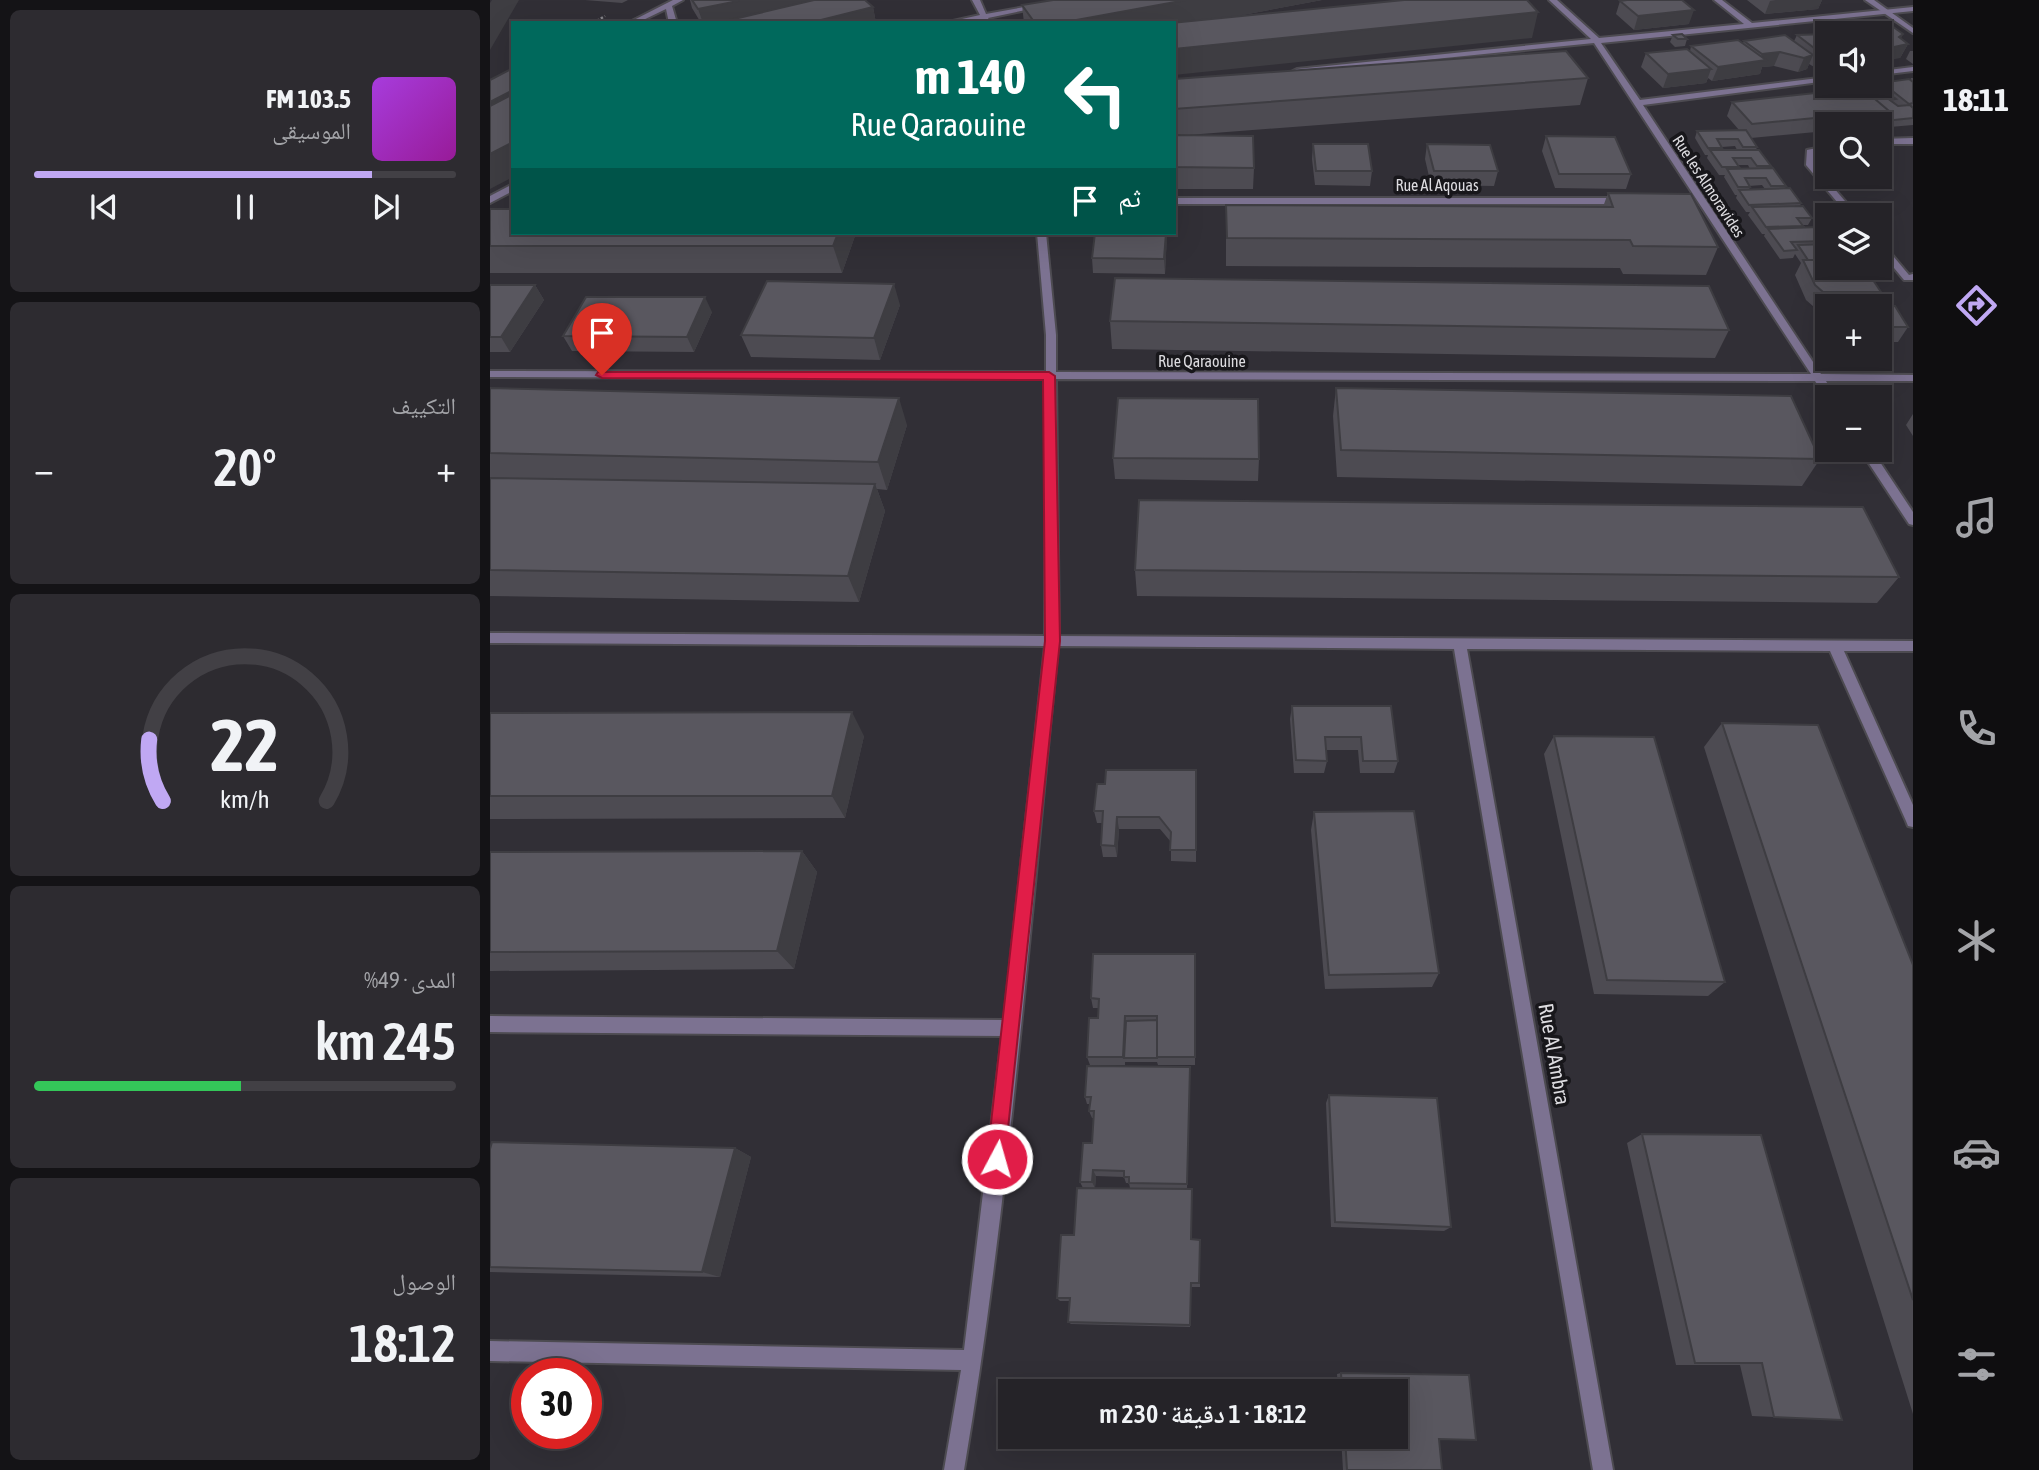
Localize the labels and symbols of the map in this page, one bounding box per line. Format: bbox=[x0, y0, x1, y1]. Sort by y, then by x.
street label: Rue les Almoravides bbox=[1669, 132, 1749, 241]
street label: Rue Al Aqouas bbox=[1395, 176, 1479, 195]
pin bbox=[572, 303, 632, 375]
street label: Rue Qaraouine bbox=[1158, 352, 1246, 370]
street label: Rue Al Ambra bbox=[1534, 1001, 1576, 1106]
position arrow bbox=[960, 1122, 1034, 1196]
speed limit sign: 30 bbox=[511, 1358, 602, 1449]

